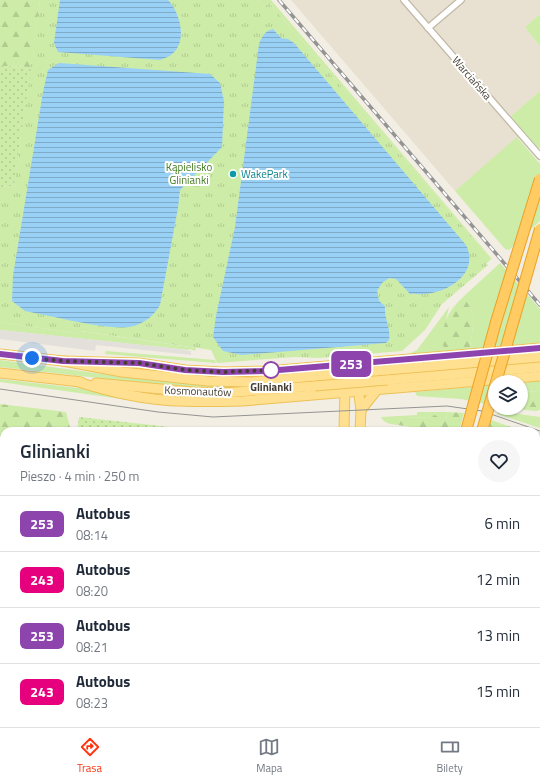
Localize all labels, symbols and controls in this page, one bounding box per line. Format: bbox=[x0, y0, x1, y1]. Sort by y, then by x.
street label: Warciańska bbox=[448, 53, 496, 104]
park label: Kąpielisko Glinianki bbox=[166, 159, 212, 188]
place label: WakePark bbox=[241, 166, 289, 182]
marker: WakePark bbox=[228, 169, 238, 179]
your location bbox=[22, 348, 42, 368]
line badge: 253 bbox=[328, 351, 374, 377]
text: 253 bbox=[339, 353, 363, 374]
marker: Glinianki bbox=[262, 361, 280, 379]
map controls bbox=[488, 375, 528, 415]
button: layers bbox=[488, 375, 528, 415]
place label: Glinianki bbox=[250, 379, 292, 395]
street label: Kosmonautów bbox=[164, 382, 233, 400]
text: Glinianki bbox=[20, 436, 90, 465]
button: heart bbox=[478, 440, 520, 482]
text: Pieszo · 4 min · 250 m bbox=[20, 466, 139, 486]
text: Autobus bbox=[76, 502, 130, 525]
text: 6 min bbox=[484, 512, 520, 535]
text: 253 bbox=[30, 513, 54, 534]
text: 08:14 bbox=[76, 525, 108, 545]
text: Autobus bbox=[76, 558, 130, 581]
text: 12 min bbox=[476, 568, 520, 591]
text: 243 bbox=[30, 569, 54, 590]
text: 08:20 bbox=[76, 581, 108, 601]
text: Autobus bbox=[76, 614, 130, 637]
text: 13 min bbox=[476, 624, 520, 647]
text: 253 bbox=[30, 625, 54, 646]
text: 08:21 bbox=[76, 637, 108, 657]
text: Autobus bbox=[76, 670, 130, 693]
text: 15 min bbox=[476, 680, 520, 703]
text: 243 bbox=[30, 681, 54, 702]
text: 08:23 bbox=[76, 693, 108, 713]
tab: Trasa bbox=[77, 736, 102, 776]
tab: Mapa bbox=[256, 736, 282, 776]
tab: Bilety bbox=[436, 736, 463, 776]

